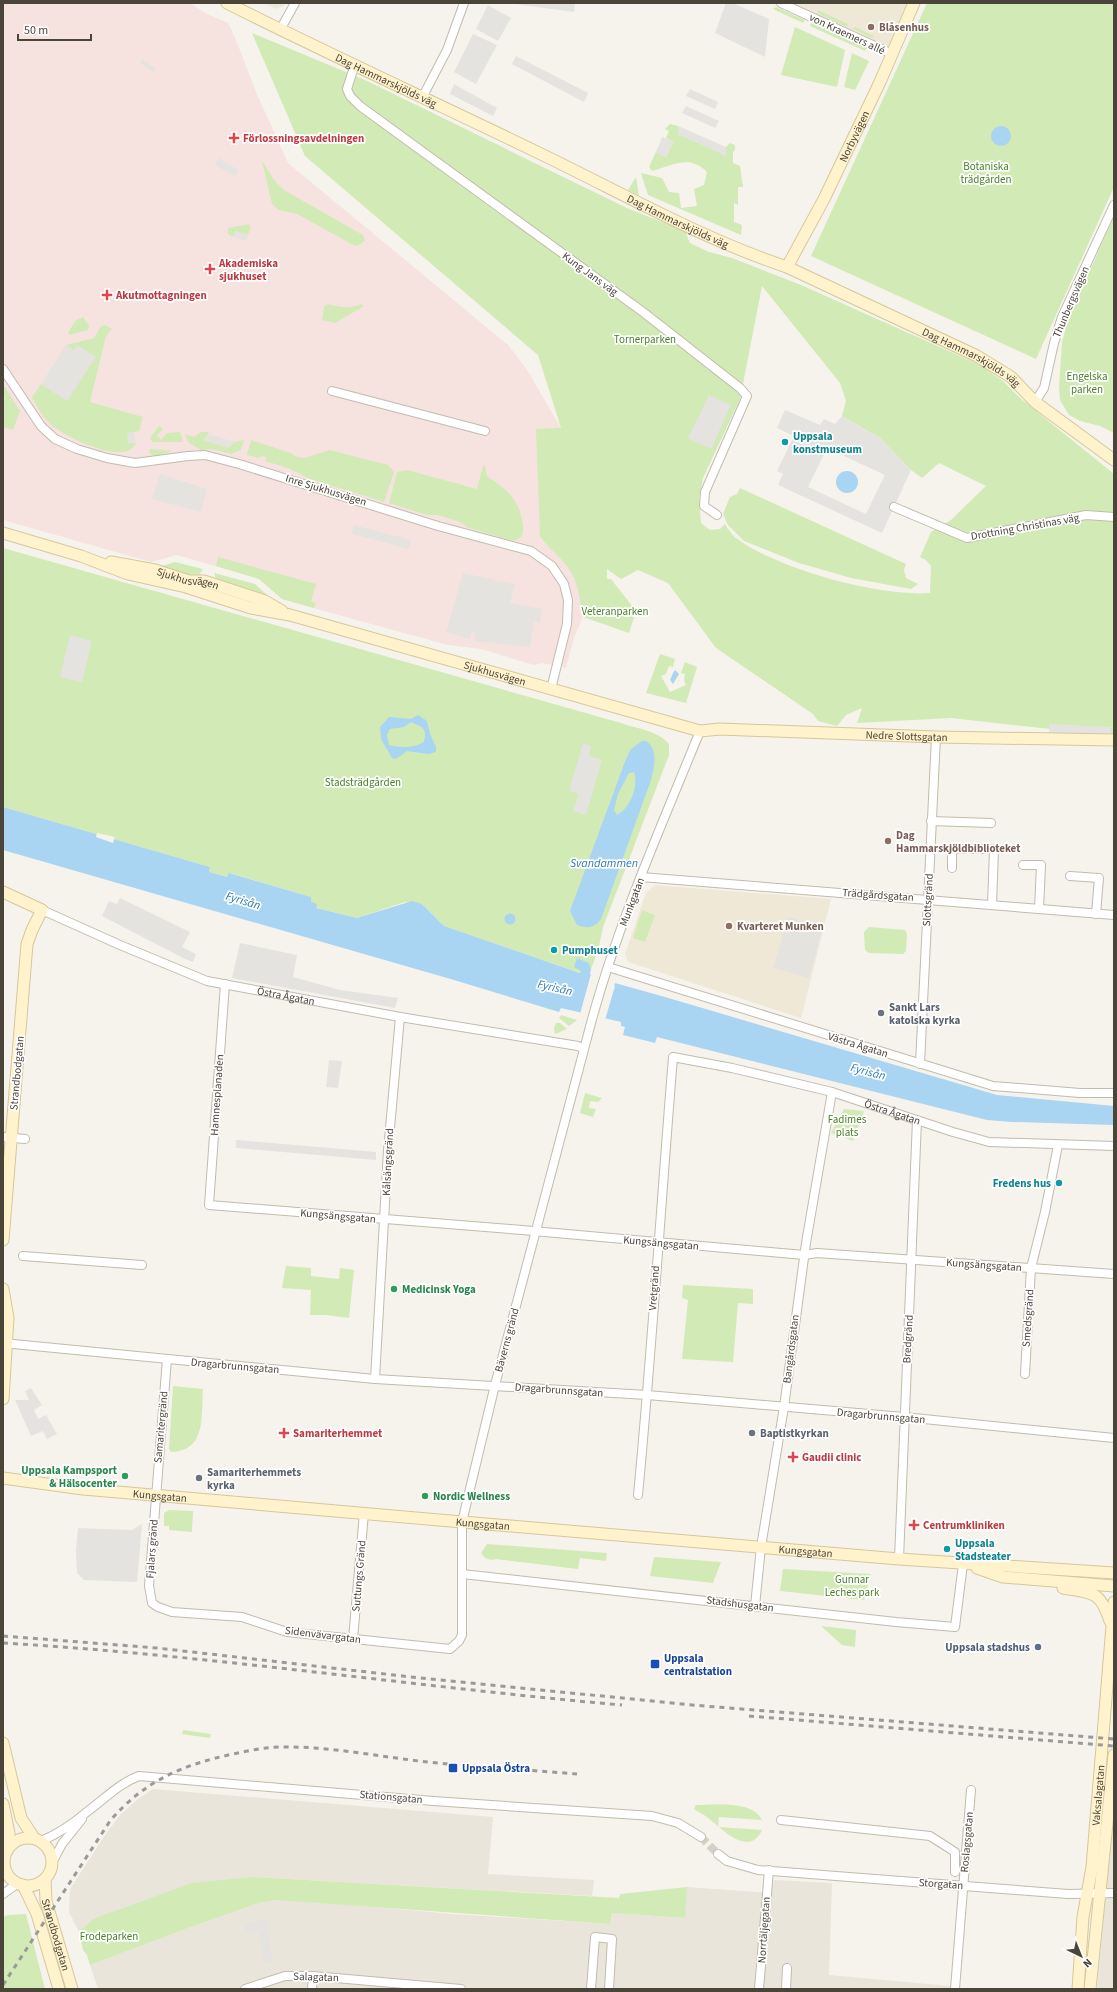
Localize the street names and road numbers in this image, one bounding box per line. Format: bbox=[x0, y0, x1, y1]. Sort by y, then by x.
street label: von Kraemers allé bbox=[807, 10, 888, 58]
street label: Dag Hammarskjölds väg bbox=[333, 50, 440, 111]
street label: Norbyvägen bbox=[835, 108, 873, 164]
street label: Dag Hammarskjölds väg bbox=[625, 191, 731, 252]
street label: Kung Jans väg bbox=[559, 249, 621, 300]
street label: Thunbergsvägen bbox=[1049, 264, 1093, 340]
street label: Dag Hammarskjölds väg bbox=[920, 324, 1025, 391]
street label: Inre Sjukhusvägen bbox=[284, 471, 368, 509]
street label: Drottning Christinas väg bbox=[970, 510, 1081, 544]
street label: Sjukhusvägen bbox=[155, 564, 221, 593]
street label: Sjukhusvägen bbox=[462, 657, 528, 689]
street label: Nedre Slottsgatan bbox=[865, 727, 948, 745]
street label: Slottsgränd bbox=[919, 873, 937, 927]
street label: Munkgatan bbox=[616, 875, 648, 929]
street label: Trädgårdsgatan bbox=[842, 885, 914, 905]
street label: Östra Ågatan bbox=[256, 983, 316, 1008]
street label: Västra Ågatan bbox=[826, 1029, 890, 1061]
street label: Strandbodgatan bbox=[6, 1035, 28, 1111]
street label: Hamnesplanaden bbox=[207, 1054, 227, 1136]
street label: Östra Ågatan bbox=[862, 1096, 923, 1128]
street label: Kålsängsgränd bbox=[379, 1128, 397, 1196]
street label: Kungsängsgatan bbox=[300, 1205, 376, 1227]
street label: Kungsängsgatan bbox=[623, 1232, 699, 1254]
street label: Kungsängsgatan bbox=[946, 1255, 1022, 1275]
street label: Vretgränd bbox=[645, 1265, 663, 1311]
street label: Smedsgränd bbox=[1018, 1289, 1038, 1347]
street label: Bäverns gränd bbox=[491, 1306, 523, 1374]
street label: Bangårdsgatan bbox=[779, 1314, 803, 1384]
street label: Bredgränd bbox=[899, 1314, 917, 1364]
street label: Dragarbrunnsgatan bbox=[190, 1355, 280, 1377]
street label: Dragarbrunnsgatan bbox=[514, 1379, 604, 1401]
street label: Samaritergränd bbox=[150, 1390, 172, 1464]
street label: Dragarbrunnsgatan bbox=[836, 1405, 926, 1427]
street label: Kungsgatan bbox=[132, 1486, 188, 1506]
street label: Kungsgatan bbox=[455, 1514, 510, 1533]
street label: Fjalars gränd bbox=[142, 1519, 162, 1579]
street label: Suttungs Gränd bbox=[348, 1540, 370, 1612]
street label: Kungsgatan bbox=[778, 1541, 833, 1561]
street label: Stadshusgatan bbox=[705, 1592, 775, 1616]
street label: Sidenvävargatan bbox=[284, 1623, 362, 1647]
street label: Vaksalagatan bbox=[1088, 1764, 1108, 1826]
street label: Stationsgatan bbox=[359, 1787, 423, 1807]
street label: Roslagsgatan bbox=[957, 1811, 977, 1873]
street label: Storgatan bbox=[918, 1875, 964, 1893]
street label: Norrtäljegatan bbox=[754, 1896, 774, 1964]
street label: Strandbodgatan bbox=[38, 1897, 74, 1972]
street label: Salagatan bbox=[293, 1969, 339, 1985]

